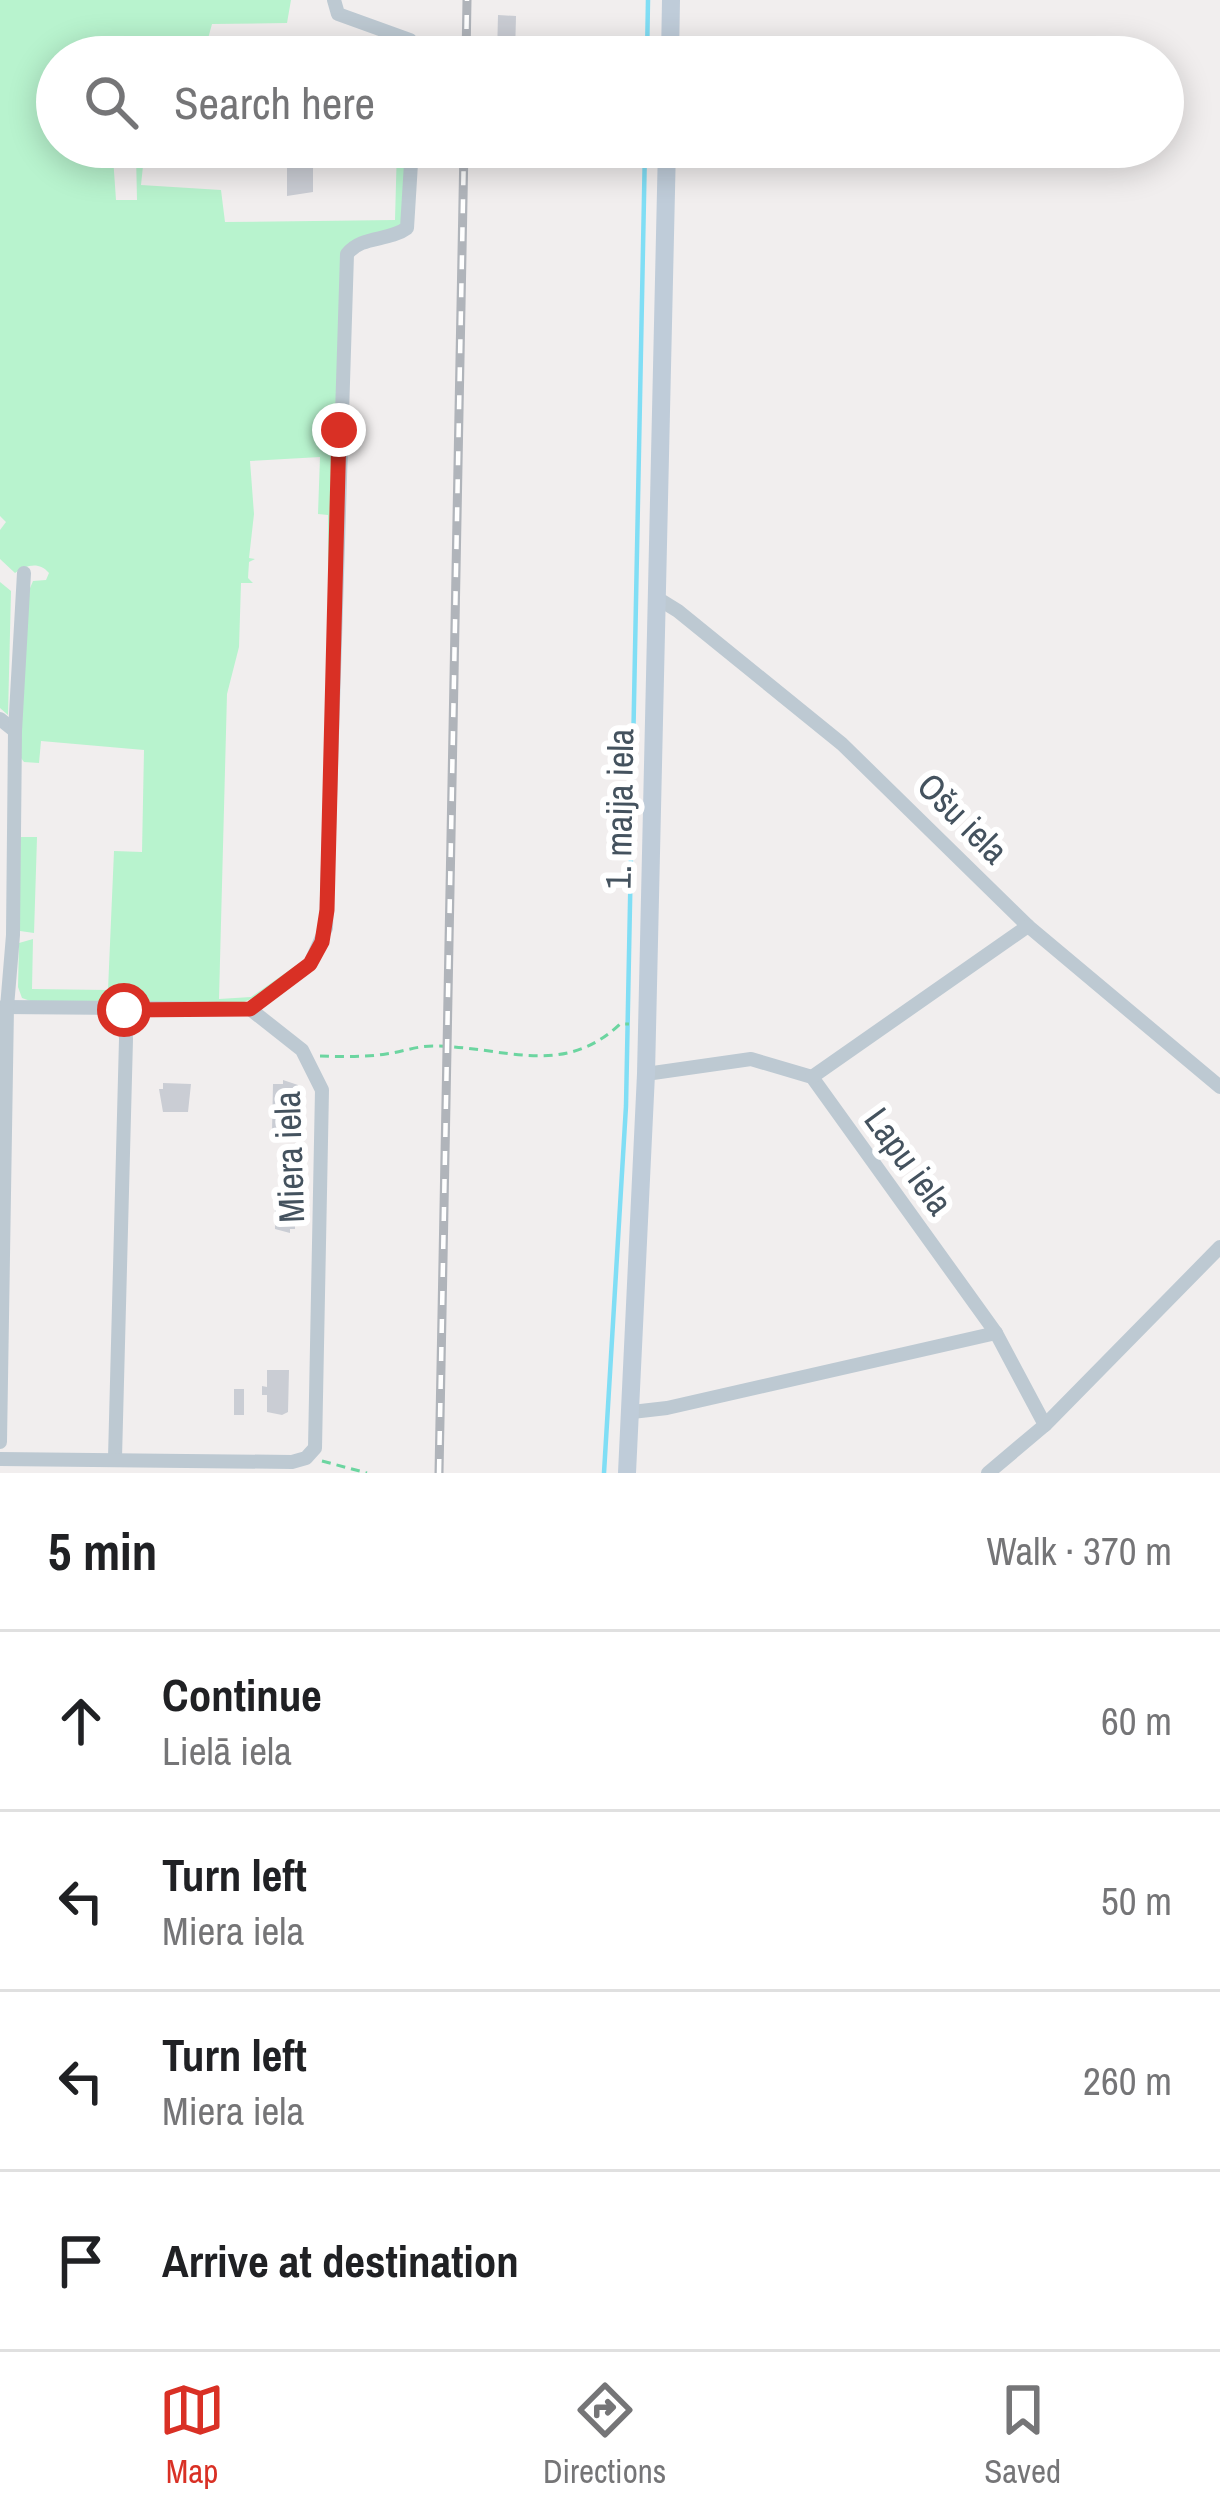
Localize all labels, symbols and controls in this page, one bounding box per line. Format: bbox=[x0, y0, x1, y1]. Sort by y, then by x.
search box bbox=[36, 36, 1184, 168]
icon: search bbox=[78, 69, 144, 135]
text: Search here bbox=[174, 72, 375, 133]
route end bbox=[312, 403, 366, 457]
street label: 1. maija iela bbox=[594, 728, 644, 890]
street label: Ošu iela bbox=[907, 762, 1019, 874]
route start bbox=[97, 983, 151, 1037]
street label: Miera iela bbox=[263, 1091, 315, 1223]
street label: Lapu iela bbox=[854, 1098, 964, 1224]
text: 5 min bbox=[48, 1517, 157, 1586]
text: Walk · 370 m bbox=[987, 1525, 1172, 1577]
text: Continue bbox=[162, 1664, 322, 1725]
icon: ahead bbox=[48, 1688, 114, 1754]
text: 60 m bbox=[1101, 1695, 1172, 1747]
text: Lielā iela bbox=[162, 1725, 292, 1777]
text: Turn left bbox=[162, 1844, 307, 1905]
icon: left bbox=[48, 1868, 114, 1934]
text: 50 m bbox=[1101, 1875, 1172, 1927]
text: Miera iela bbox=[162, 1905, 304, 1957]
text: Turn left bbox=[162, 2024, 307, 2085]
icon: left bbox=[48, 2048, 114, 2114]
text: 260 m bbox=[1083, 2055, 1172, 2107]
text: Miera iela bbox=[162, 2085, 304, 2137]
icon: arrive bbox=[48, 2228, 114, 2294]
text: Arrive at destination bbox=[162, 2230, 519, 2291]
tab: Map bbox=[159, 2377, 225, 2493]
tab: Directions bbox=[543, 2377, 666, 2493]
tab: Saved bbox=[984, 2377, 1061, 2493]

